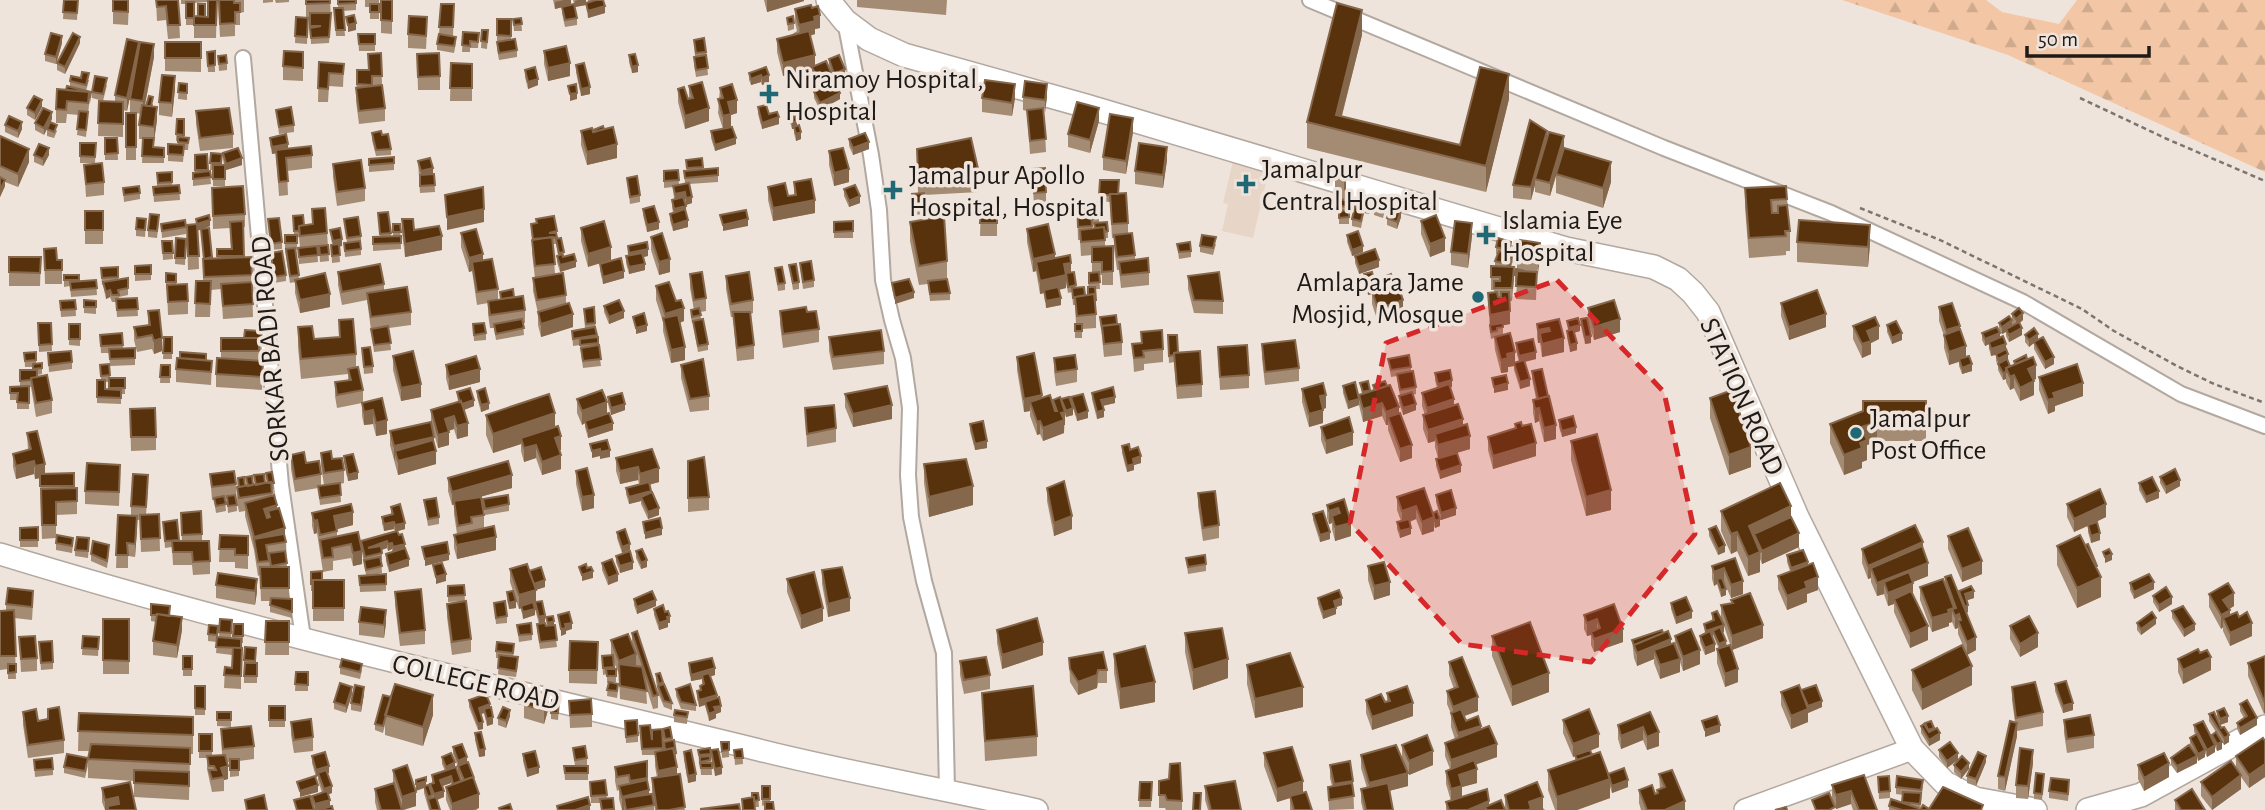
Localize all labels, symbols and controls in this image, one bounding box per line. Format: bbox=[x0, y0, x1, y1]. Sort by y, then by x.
scale bar bbox=[2027, 14, 2150, 58]
text: 50 m bbox=[2038, 29, 2078, 50]
place label: Niramoy Hospital, Hospital bbox=[785, 66, 984, 126]
marker: Niramoy Hospital, Hospital bbox=[759, 84, 779, 104]
place label: Jamalpur Central Hospital bbox=[1262, 156, 1438, 216]
place label: Jamalpur Apollo Hospital, Hospital bbox=[909, 162, 1105, 222]
marker: Jamalpur Central Hospital bbox=[1236, 174, 1256, 194]
marker: Jamalpur Apollo Hospital, Hospital bbox=[883, 180, 903, 200]
place label: Islamia Eye Hospital bbox=[1502, 207, 1623, 267]
marker: Islamia Eye Hospital bbox=[1476, 225, 1496, 245]
street label: SORKAR BADI ROAD bbox=[247, 235, 295, 463]
place label: Amlapara Jame Mosjid, Mosque bbox=[1292, 269, 1464, 329]
marker: Amlapara Jame Mosjid, Mosque bbox=[1470, 289, 1486, 305]
street label: STATION ROAD bbox=[1694, 314, 1788, 480]
place label: Jamalpur Post Office bbox=[1870, 405, 1987, 465]
marker: Jamalpur Post Office bbox=[1848, 425, 1864, 441]
street label: COLLEGE ROAD bbox=[389, 650, 562, 716]

